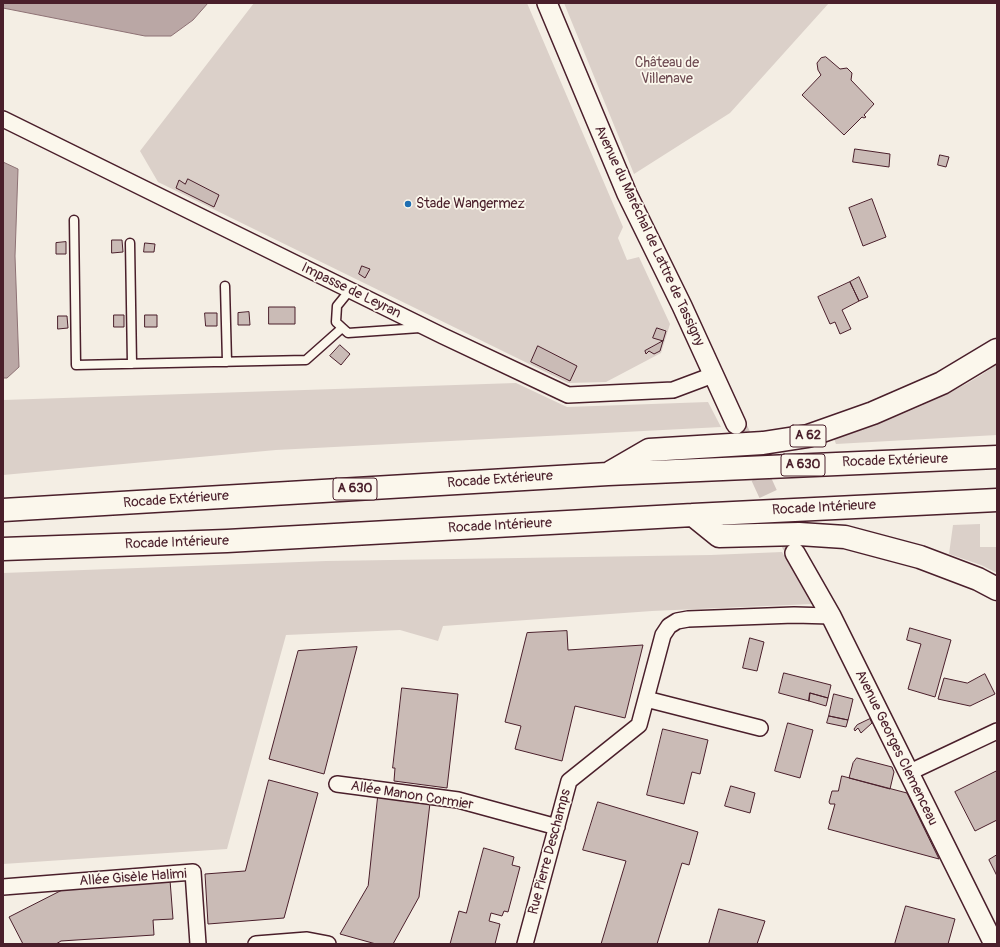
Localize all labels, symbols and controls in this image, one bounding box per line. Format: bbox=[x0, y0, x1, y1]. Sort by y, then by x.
park label: Château de Villenave bbox=[635, 55, 699, 88]
street label: Avenue du Maréchal de Lattre de Tassigny bbox=[590, 123, 708, 349]
place label: Stade Wangermez bbox=[416, 196, 525, 212]
marker: Stade Wangermez bbox=[403, 199, 413, 209]
street label: Impasse de Leyran bbox=[298, 260, 404, 322]
road number: A 62 bbox=[790, 425, 826, 447]
street label: Rocade Extérieure bbox=[842, 451, 948, 471]
road number: A 630 bbox=[781, 454, 825, 476]
street label: Rocade Extérieure bbox=[447, 468, 553, 492]
road number: A 630 bbox=[333, 478, 377, 500]
street label: Rocade Extérieure bbox=[123, 488, 229, 512]
street label: Rocade Intérieure bbox=[772, 497, 876, 519]
street label: Rocade Intérieure bbox=[448, 515, 552, 537]
street label: Rocade Intérieure bbox=[125, 533, 229, 553]
street label: Avenue Georges Clemenceau bbox=[851, 667, 941, 829]
street label: Allée Manon Cormier bbox=[350, 778, 474, 814]
street label: Rue Pierre Deschamps bbox=[525, 787, 575, 917]
street label: Allée Gisèle Halimi bbox=[79, 866, 187, 890]

